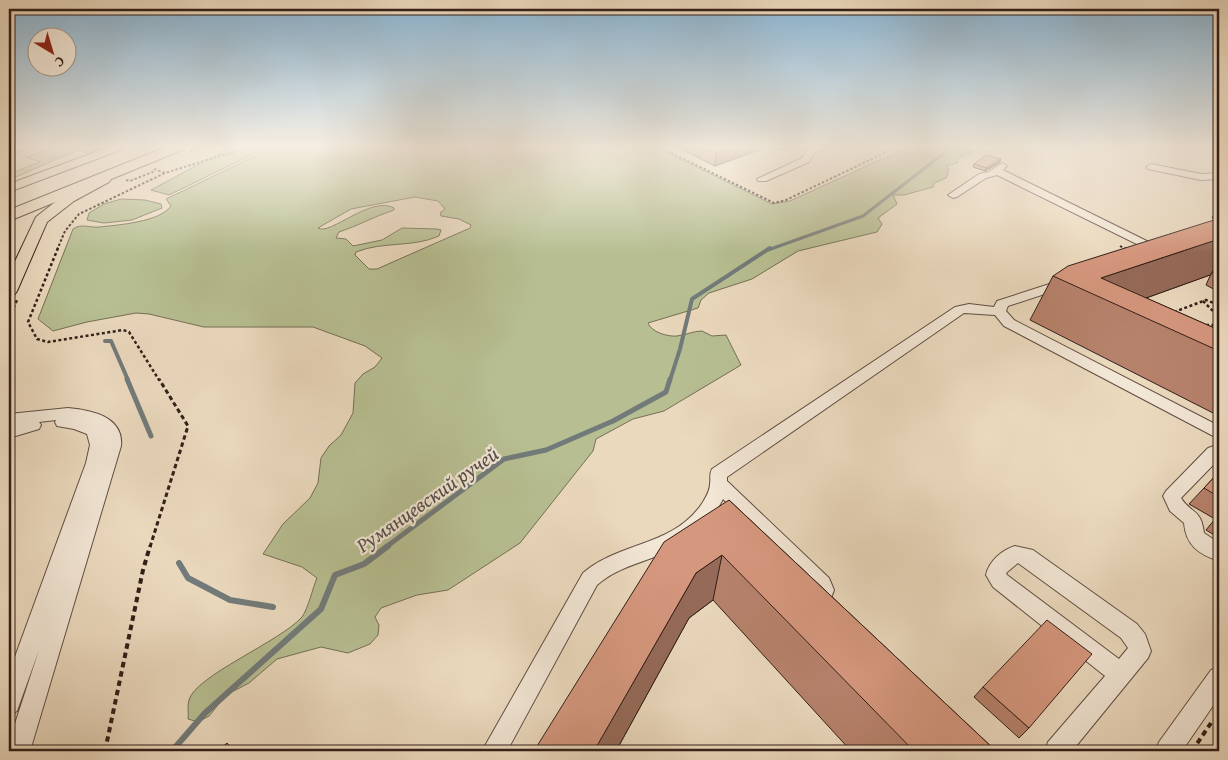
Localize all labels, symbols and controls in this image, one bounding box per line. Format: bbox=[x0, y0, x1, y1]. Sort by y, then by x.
north arrow bbox=[28, 28, 78, 78]
text: С bbox=[51, 52, 69, 73]
water label: Румянцевский ручей bbox=[349, 439, 504, 560]

